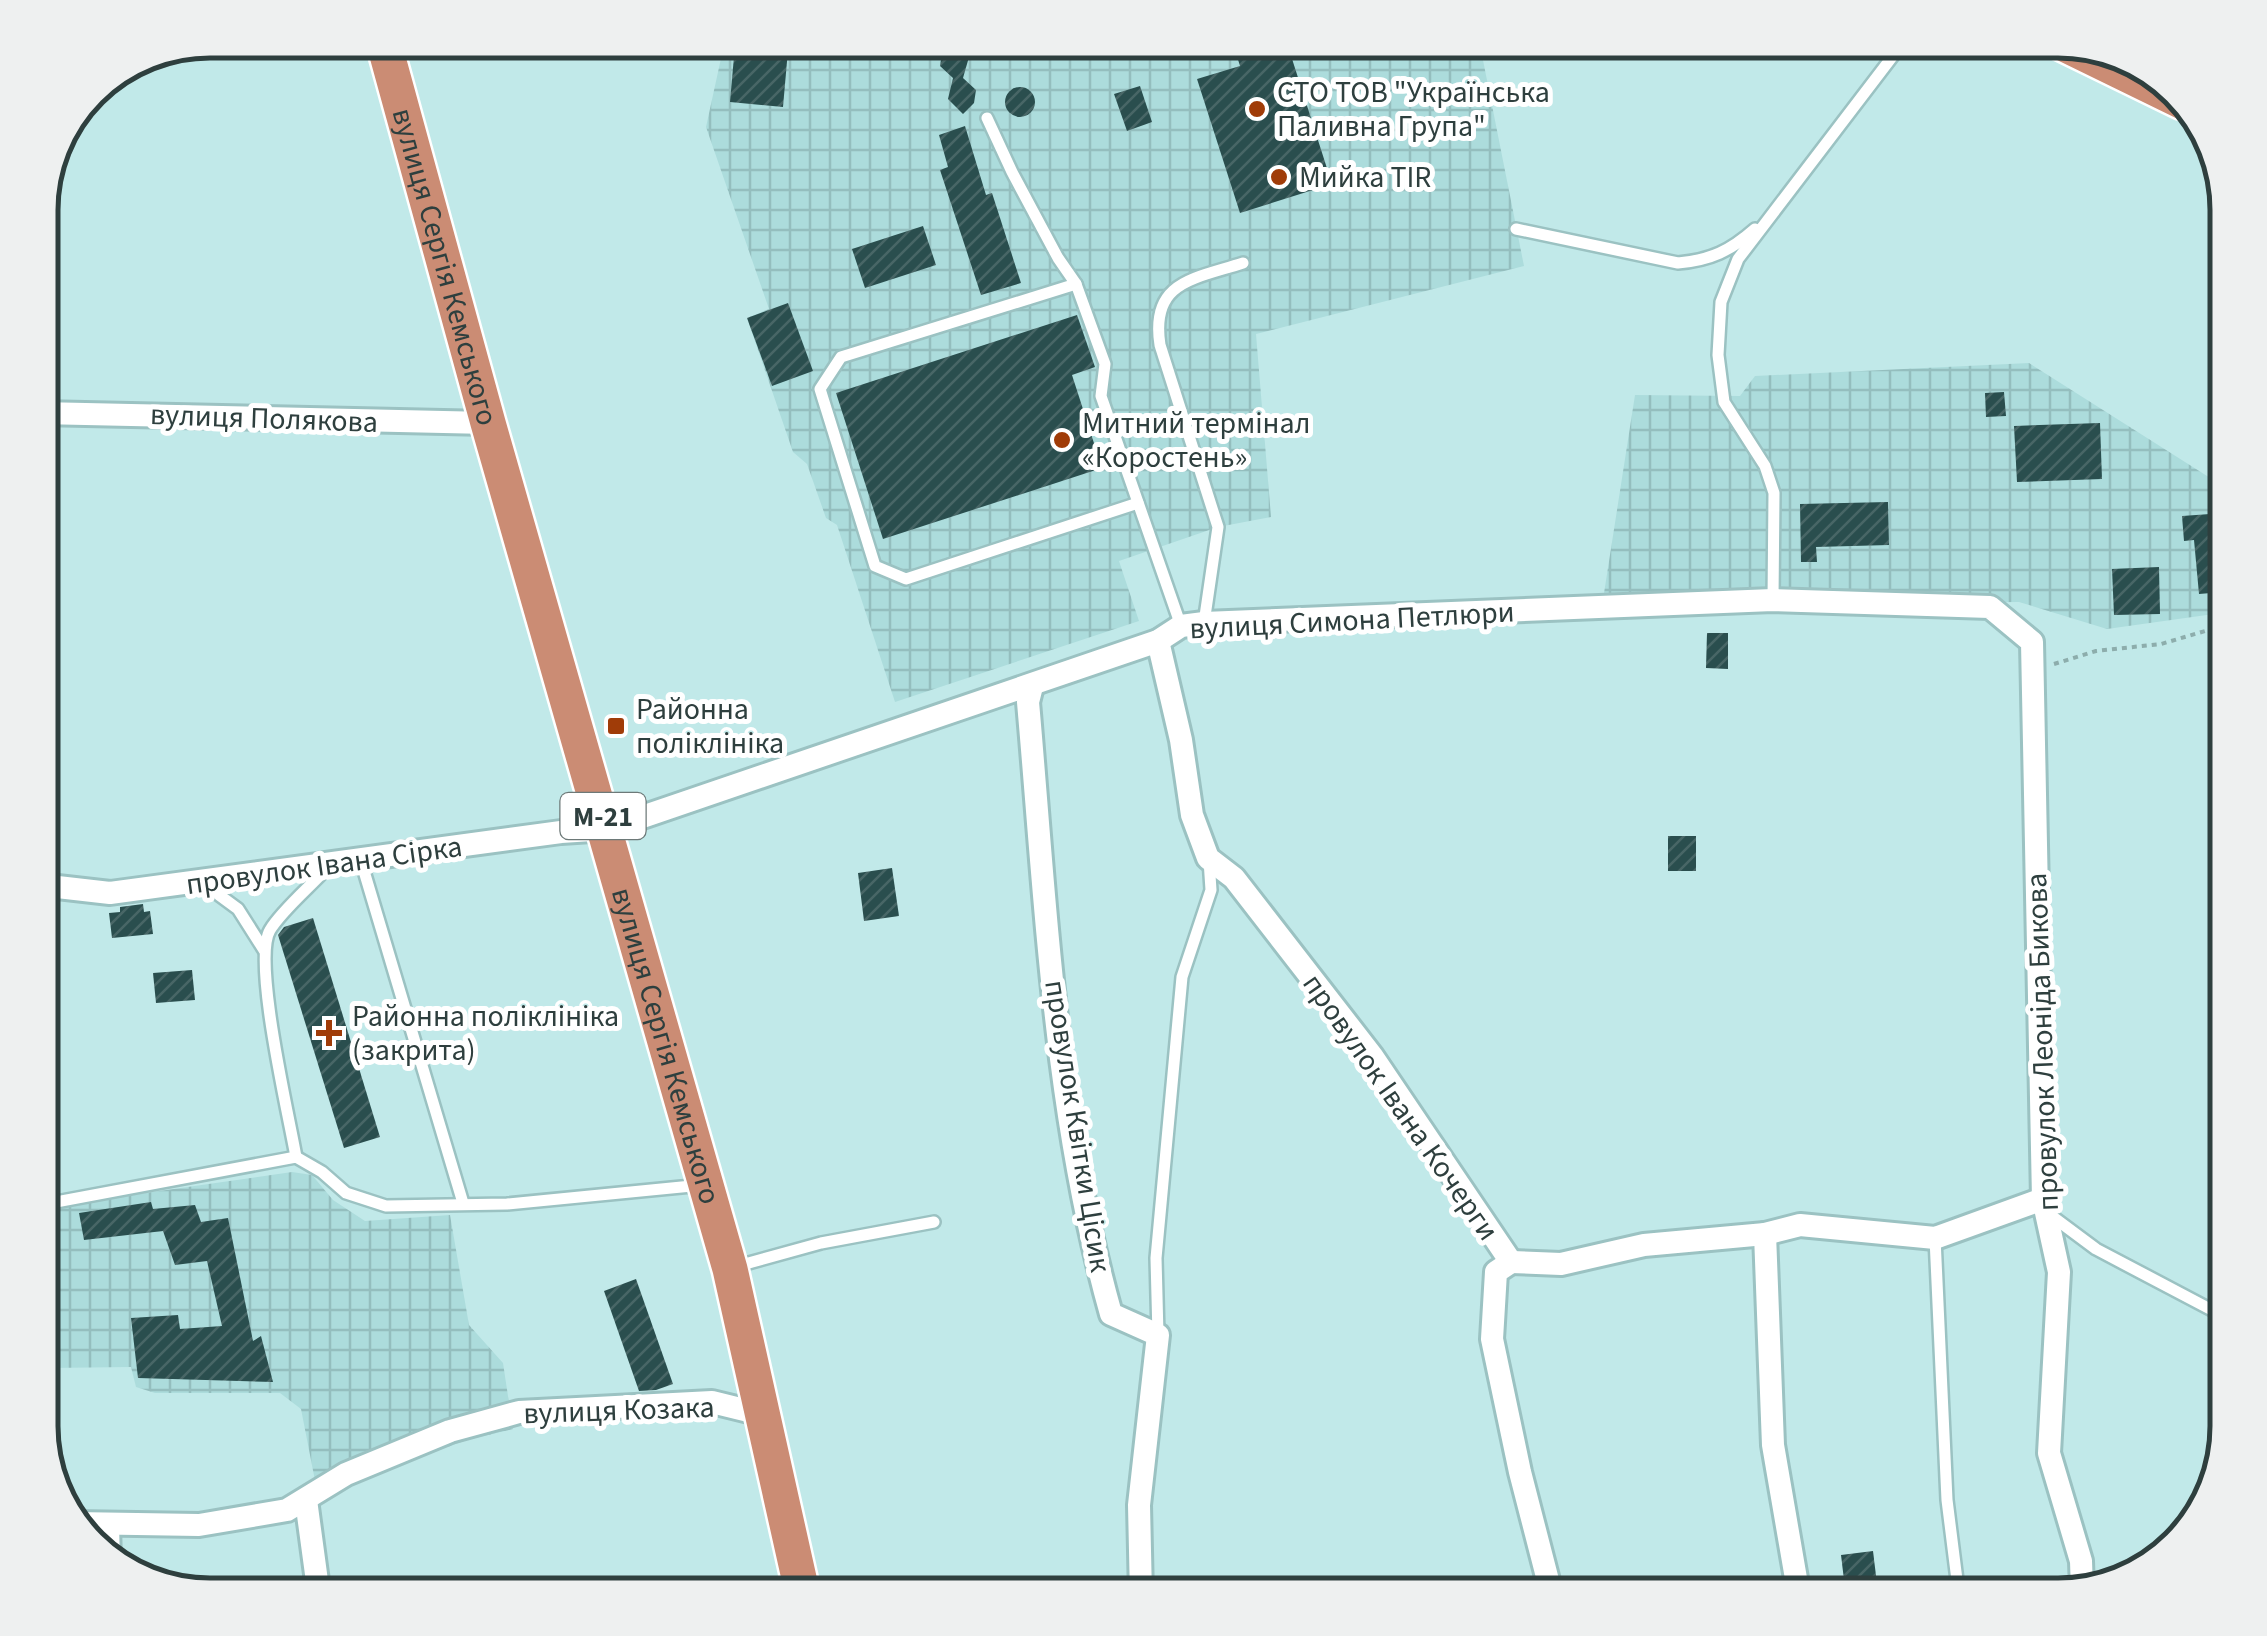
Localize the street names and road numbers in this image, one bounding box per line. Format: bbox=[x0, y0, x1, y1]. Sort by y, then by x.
street label: вулиця Сергія Кемського bbox=[381, 103, 509, 430]
street label: вулиця Полякова bbox=[149, 393, 379, 444]
street label: вулиця Симона Петлюри bbox=[1188, 591, 1516, 650]
road number: М-21 bbox=[560, 793, 646, 839]
street label: провулок Івана Сірка bbox=[183, 825, 465, 906]
street label: провулок Леоніда Бикова bbox=[2015, 872, 2070, 1212]
street label: вулиця Сергія Кемського bbox=[600, 883, 731, 1209]
street label: провулок Івана Кочерги bbox=[1292, 965, 1509, 1250]
street label: провулок Квітки Цісик bbox=[1033, 977, 1122, 1275]
street label: вулиця Козака bbox=[523, 1386, 715, 1435]

